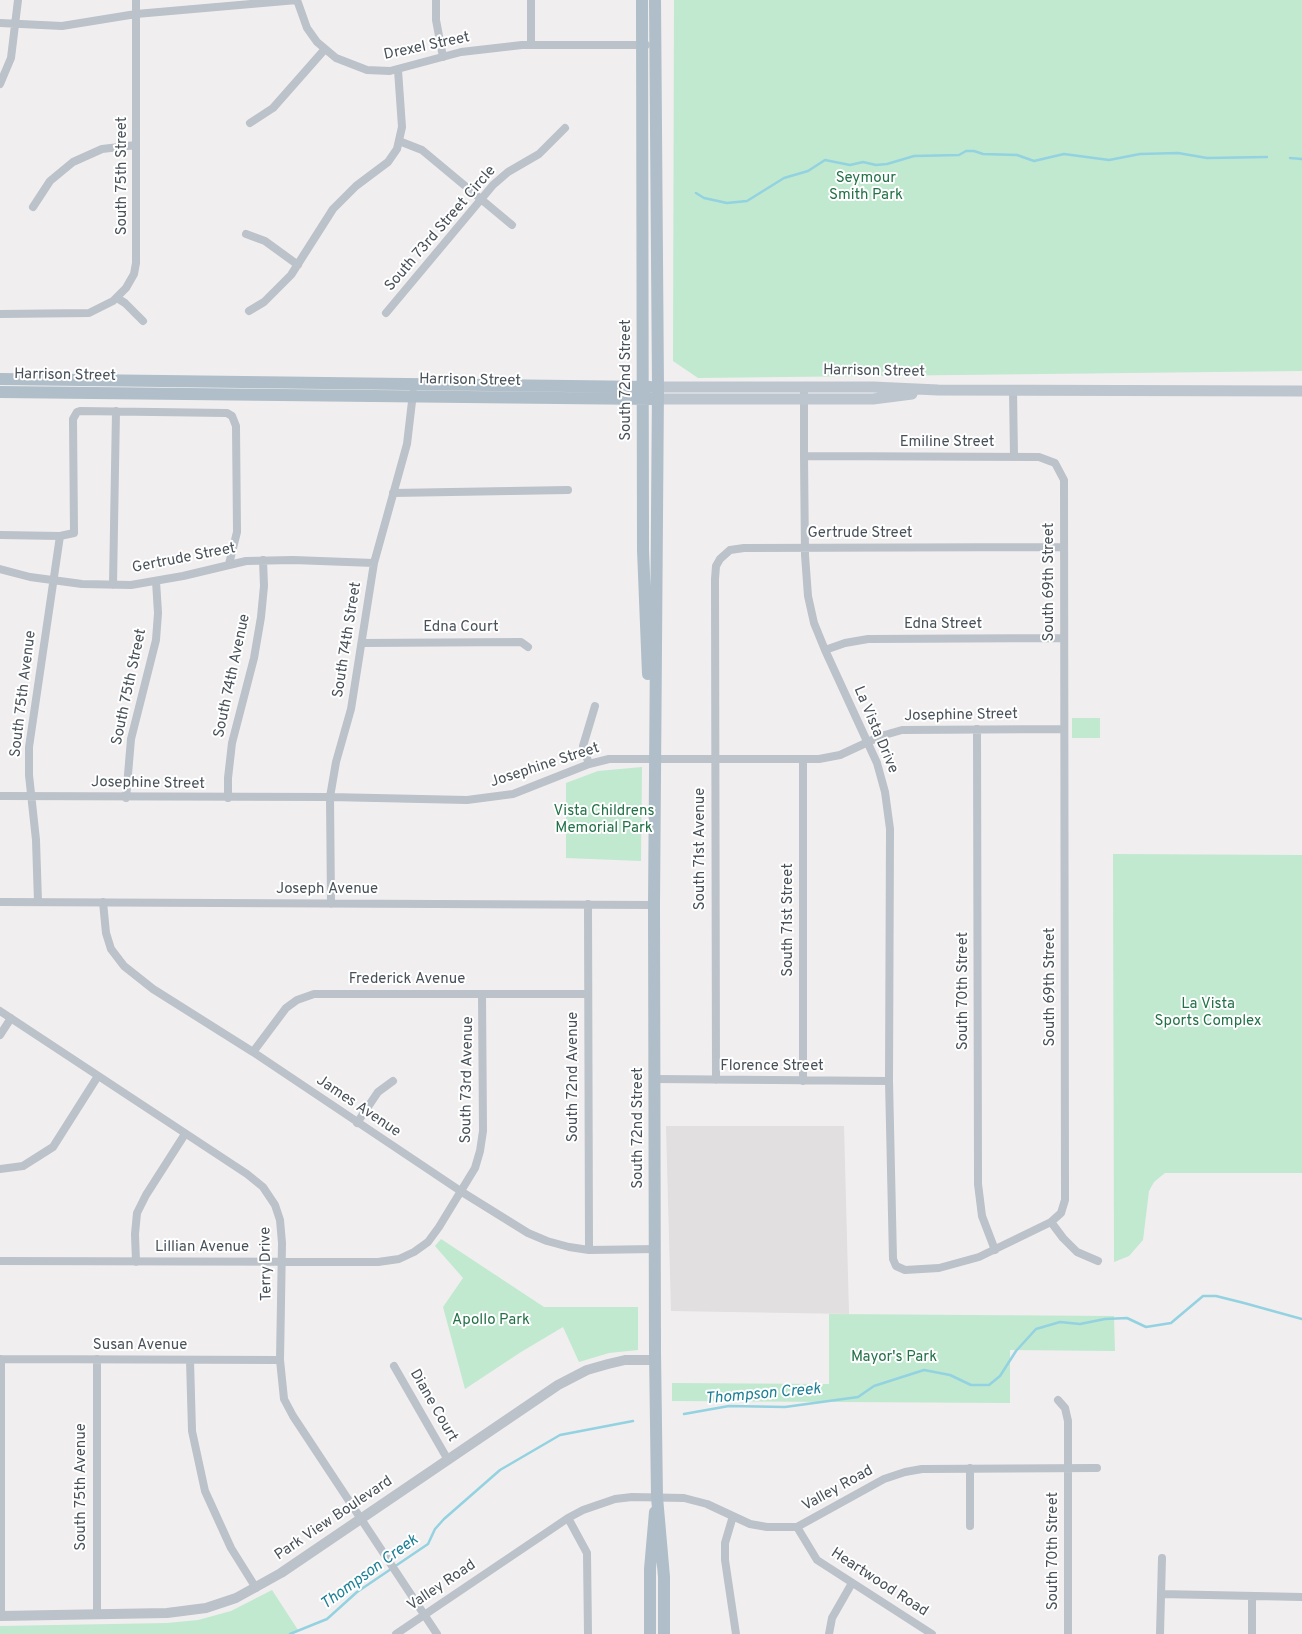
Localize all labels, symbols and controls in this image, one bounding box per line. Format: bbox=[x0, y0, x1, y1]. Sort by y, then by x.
street label: Drexel Street bbox=[382, 29, 472, 65]
street label: South 75th Street bbox=[114, 117, 132, 235]
street label: South 73rd Street Circle bbox=[382, 163, 500, 295]
park label: Seymour Smith Park bbox=[829, 170, 903, 205]
street label: South 72nd Street bbox=[618, 319, 636, 441]
street label: Harrison Street bbox=[823, 362, 925, 382]
street label: Harrison Street bbox=[14, 366, 116, 386]
street label: Harrison Street bbox=[419, 371, 521, 391]
street label: Emiline Street bbox=[900, 434, 994, 452]
street label: South 69th Street bbox=[1041, 523, 1059, 641]
street label: Gertrude Street bbox=[807, 525, 913, 543]
street label: Gertrude Street bbox=[131, 540, 237, 578]
street label: South 74th Street bbox=[330, 581, 366, 699]
street label: South 74th Avenue bbox=[211, 613, 255, 739]
street label: Edna Street bbox=[904, 616, 982, 634]
street label: Edna Court bbox=[423, 619, 499, 637]
street label: South 75th Street bbox=[109, 627, 151, 747]
street label: South 75th Avenue bbox=[7, 630, 41, 758]
street label: La Vista Drive bbox=[849, 684, 901, 776]
street label: Josephine Street bbox=[904, 706, 1018, 726]
street label: Josephine Street bbox=[488, 740, 602, 792]
street label: Josephine Street bbox=[91, 774, 205, 794]
street label: South 71st Avenue bbox=[692, 788, 710, 910]
park label: Vista Childrens Memorial Park bbox=[554, 803, 654, 838]
street label: South 71st Street bbox=[780, 863, 798, 977]
street label: Joseph Avenue bbox=[276, 881, 378, 899]
street label: South 69th Street bbox=[1042, 928, 1060, 1046]
street label: South 70th Street bbox=[955, 932, 973, 1050]
street label: Frederick Avenue bbox=[349, 971, 465, 989]
park label: La Vista Sports Complex bbox=[1155, 996, 1261, 1031]
street label: South 72nd Avenue bbox=[565, 1012, 583, 1142]
street label: South 73rd Avenue bbox=[458, 1016, 478, 1144]
street label: Florence Street bbox=[720, 1058, 824, 1076]
street label: South 72nd Street bbox=[630, 1067, 648, 1189]
street label: James Avenue bbox=[312, 1072, 404, 1142]
street label: Terry Drive bbox=[257, 1227, 277, 1301]
street label: Lillian Avenue bbox=[155, 1239, 249, 1257]
park label: Apollo Park bbox=[452, 1312, 530, 1330]
street label: Susan Avenue bbox=[93, 1337, 187, 1355]
park label: Mayor's Park bbox=[851, 1349, 937, 1367]
street label: Diane Court bbox=[405, 1367, 461, 1445]
water label: Thompson Creek bbox=[704, 1380, 822, 1410]
street label: South 75th Avenue bbox=[73, 1423, 91, 1551]
street label: Valley Road bbox=[799, 1462, 877, 1516]
street label: Park View Boulevard bbox=[272, 1473, 396, 1565]
street label: South 70th Street bbox=[1045, 1492, 1063, 1610]
water label: Thompson Creek bbox=[318, 1531, 422, 1615]
street label: Heartwood Road bbox=[827, 1545, 931, 1621]
street label: Valley Road bbox=[404, 1557, 480, 1615]

